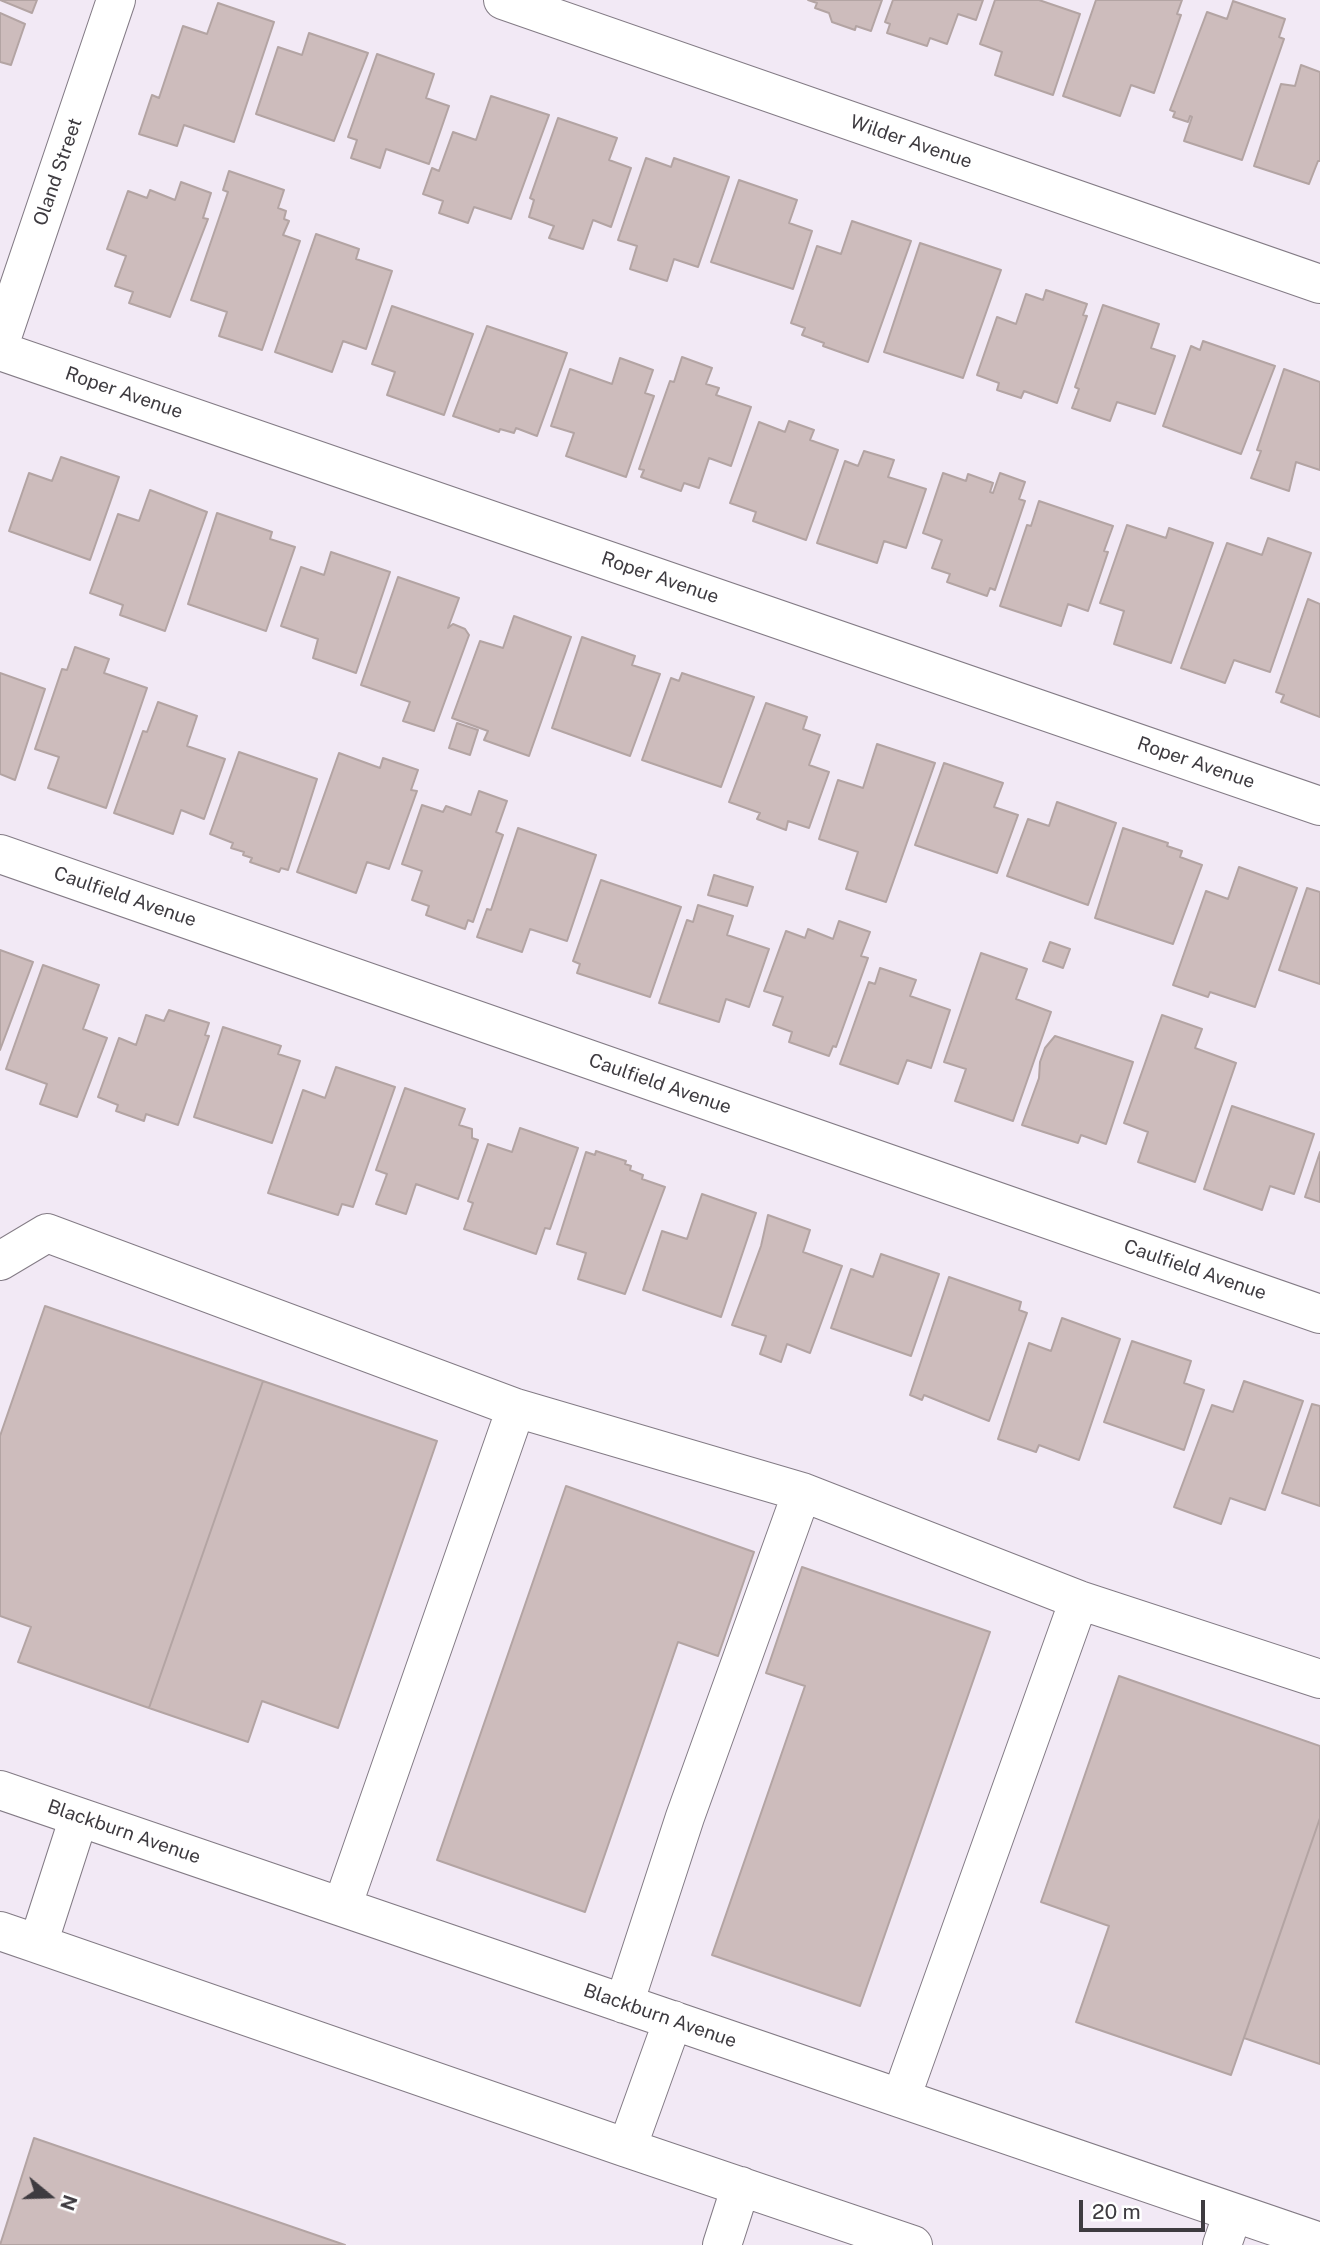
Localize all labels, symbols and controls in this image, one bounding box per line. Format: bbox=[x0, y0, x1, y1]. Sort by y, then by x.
street label: Wilder Avenue bbox=[847, 110, 975, 174]
street label: Oland Street bbox=[29, 115, 87, 229]
street label: Roper Avenue bbox=[62, 362, 186, 424]
street label: Roper Avenue bbox=[598, 547, 722, 609]
street label: Roper Avenue bbox=[1134, 732, 1258, 794]
street label: Caulfield Avenue bbox=[51, 862, 199, 932]
street label: Caulfield Avenue bbox=[586, 1049, 734, 1119]
street label: Caulfield Avenue bbox=[1121, 1235, 1269, 1305]
street label: Blackburn Avenue bbox=[44, 1795, 204, 1869]
street label: Blackburn Avenue bbox=[580, 1979, 740, 2053]
north arrow bbox=[14, 2161, 84, 2231]
scale bar bbox=[1082, 2186, 1208, 2230]
text: N bbox=[56, 2192, 82, 2213]
text: 20 m bbox=[1092, 2199, 1141, 2224]

